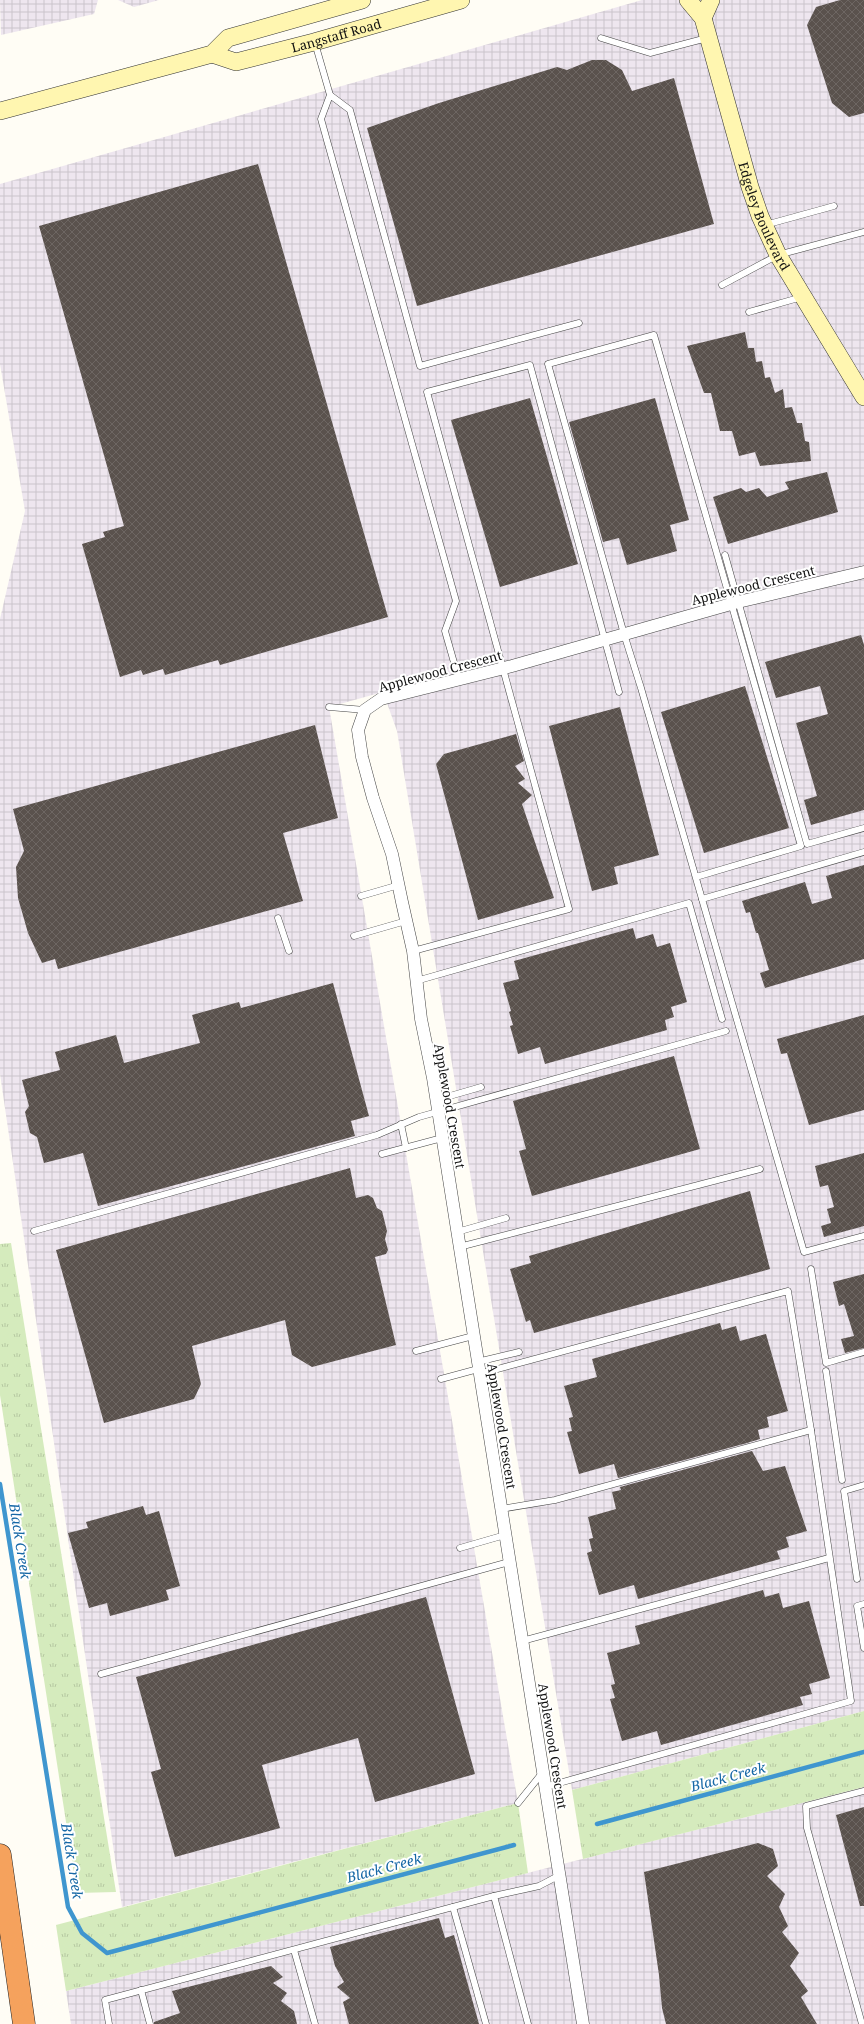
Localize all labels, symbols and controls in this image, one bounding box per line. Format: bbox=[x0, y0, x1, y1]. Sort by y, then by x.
street label: Langstaff Road bbox=[289, 14, 383, 56]
street label: Edgeley Boulevard bbox=[734, 160, 794, 274]
street label: Applewood Crescent bbox=[689, 561, 817, 609]
street label: Applewood Crescent bbox=[376, 646, 504, 696]
street label: Applewood Crescent bbox=[430, 1042, 470, 1170]
street label: Applewood Crescent bbox=[483, 1362, 521, 1491]
water label: Black Creek bbox=[5, 1501, 36, 1581]
street label: Applewood Crescent bbox=[534, 1682, 572, 1811]
water label: Black Creek bbox=[687, 1757, 768, 1796]
water label: Black Creek bbox=[57, 1821, 88, 1901]
water label: Black Creek bbox=[343, 1848, 424, 1887]

